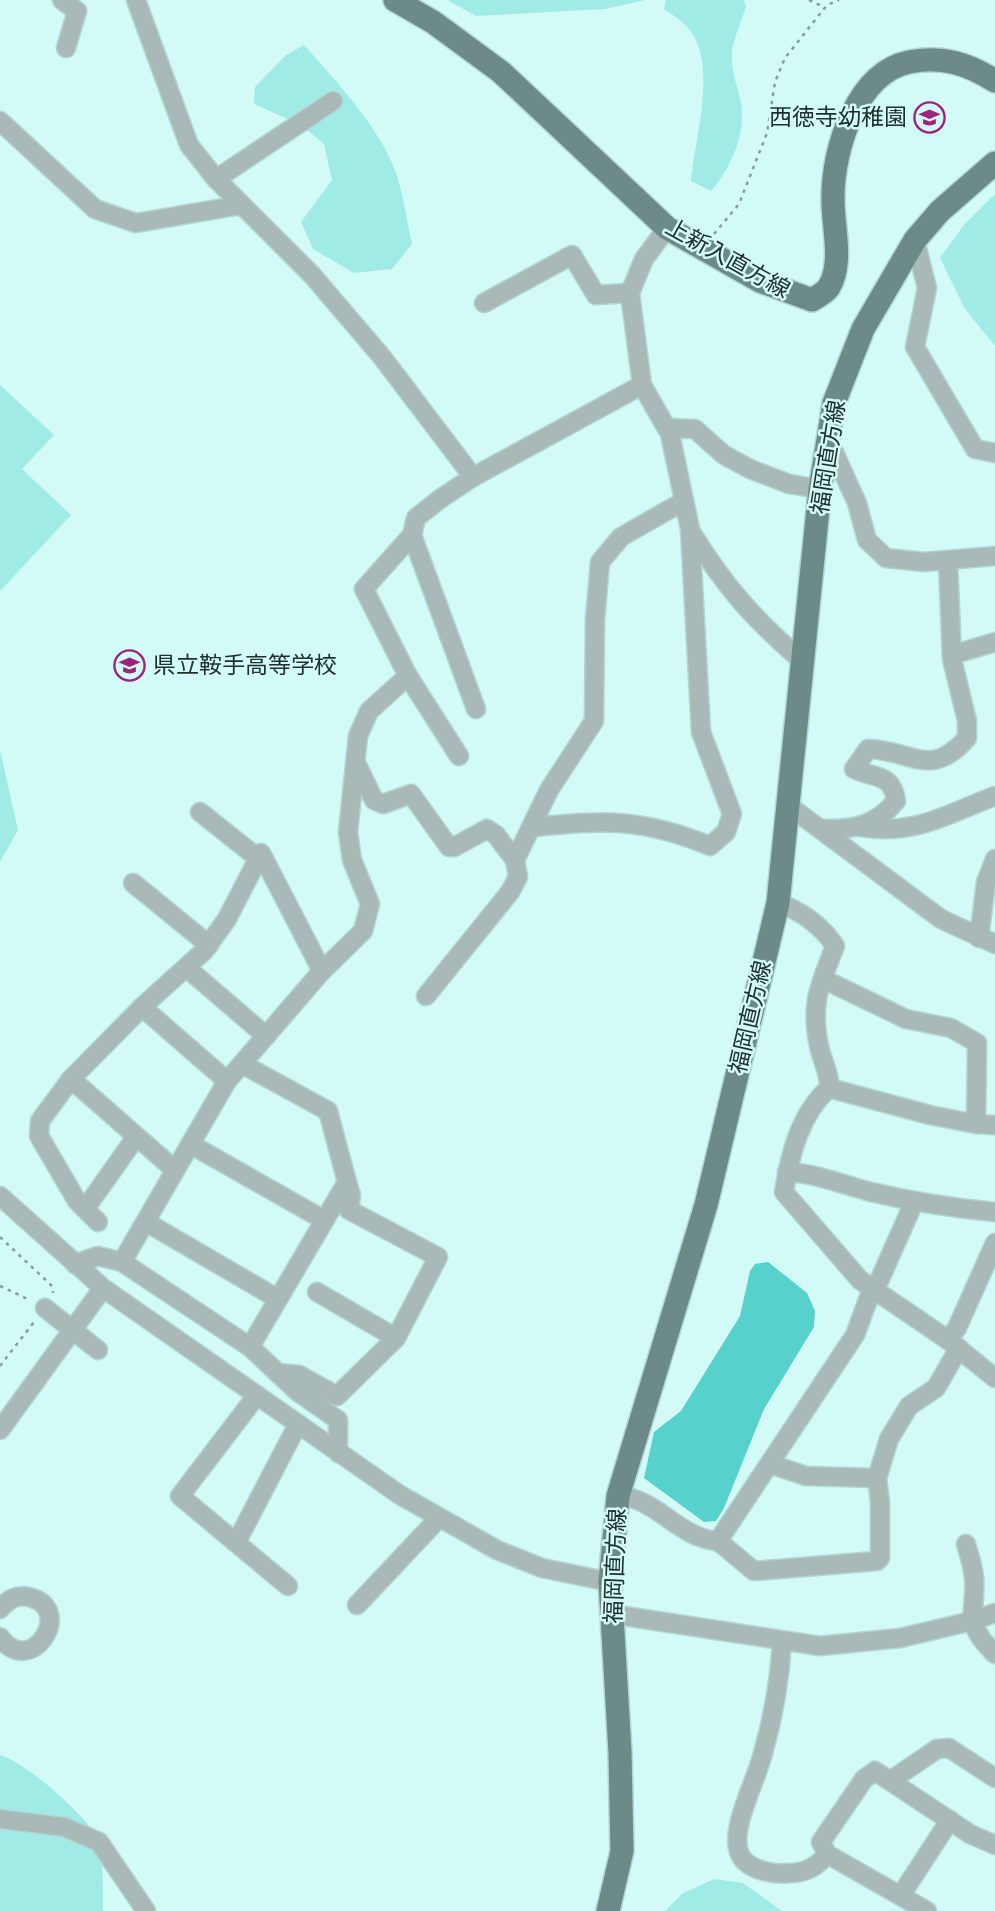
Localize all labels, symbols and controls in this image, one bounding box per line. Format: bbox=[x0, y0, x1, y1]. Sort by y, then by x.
school or university icon: 西徳寺幼稚園 bbox=[913, 100, 947, 134]
place label: 西徳寺幼稚園 bbox=[769, 102, 907, 131]
street label: 上新入直方線 bbox=[661, 211, 796, 304]
street label: 福岡直方線 bbox=[804, 398, 851, 516]
school or university icon: 県立鞍手高等学校 bbox=[113, 648, 147, 682]
place label: 県立鞍手高等学校 bbox=[153, 650, 337, 679]
street label: 福岡直方線 bbox=[722, 958, 777, 1076]
street label: 福岡直方線 bbox=[598, 1508, 631, 1624]

